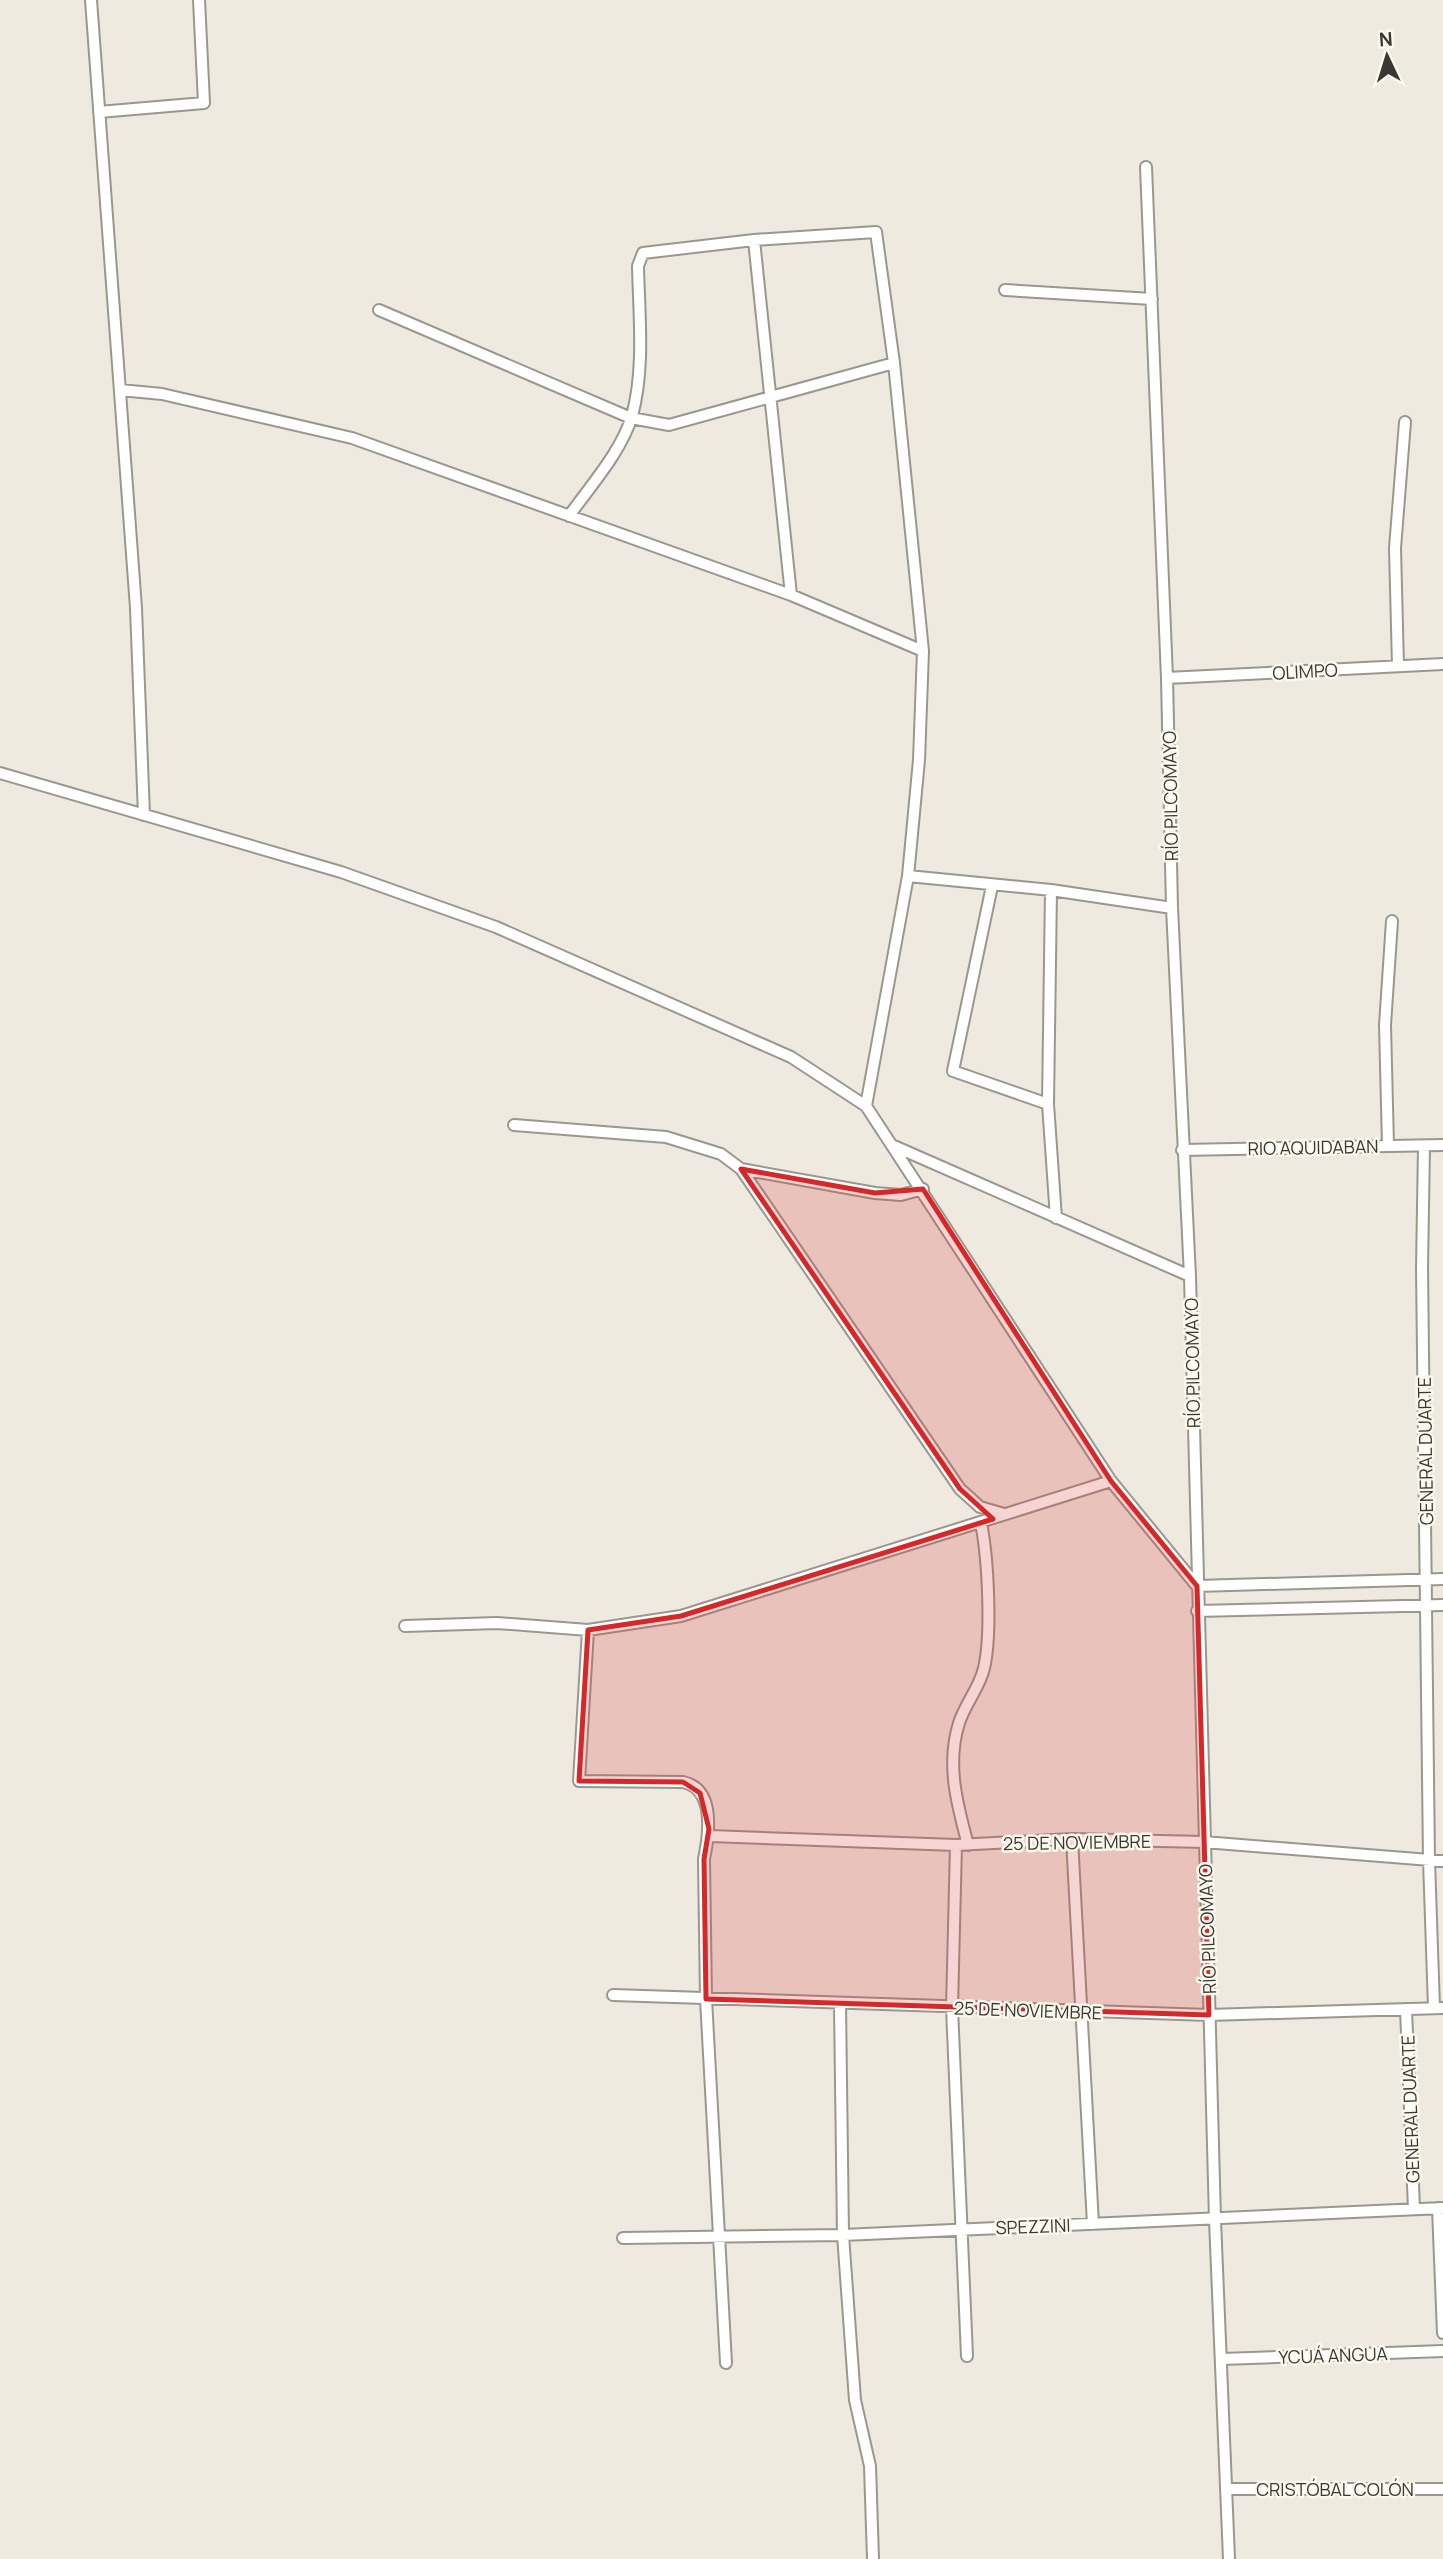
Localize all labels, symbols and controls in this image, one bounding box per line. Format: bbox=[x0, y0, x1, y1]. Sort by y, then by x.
north arrow bbox=[1352, 21, 1422, 91]
text: N bbox=[1378, 26, 1394, 52]
street label: OLIMPO bbox=[1272, 657, 1338, 685]
street label: RÍO PILCOMAYO bbox=[1157, 731, 1183, 861]
street label: RIO AQUIDABAN bbox=[1247, 1134, 1379, 1160]
street label: RÍO PILCOMAYO bbox=[1179, 1298, 1205, 1428]
street label: GENERAL DUARTE bbox=[1412, 1377, 1438, 1525]
street label: 25 DE NOVIEMBRE bbox=[1003, 1829, 1151, 1855]
street label: RÍO PILCOMAYO bbox=[1193, 1864, 1221, 1994]
street label: 25 DE NOVIEMBRE bbox=[954, 1995, 1102, 2025]
street label: GENERAL DUARTE bbox=[1395, 2035, 1425, 2183]
street label: SPEZZINI bbox=[995, 2213, 1071, 2239]
street label: YCUÁ ANGUA bbox=[1278, 2341, 1389, 2369]
street label: CRISTÓBAL COLÓN bbox=[1256, 2477, 1414, 2501]

